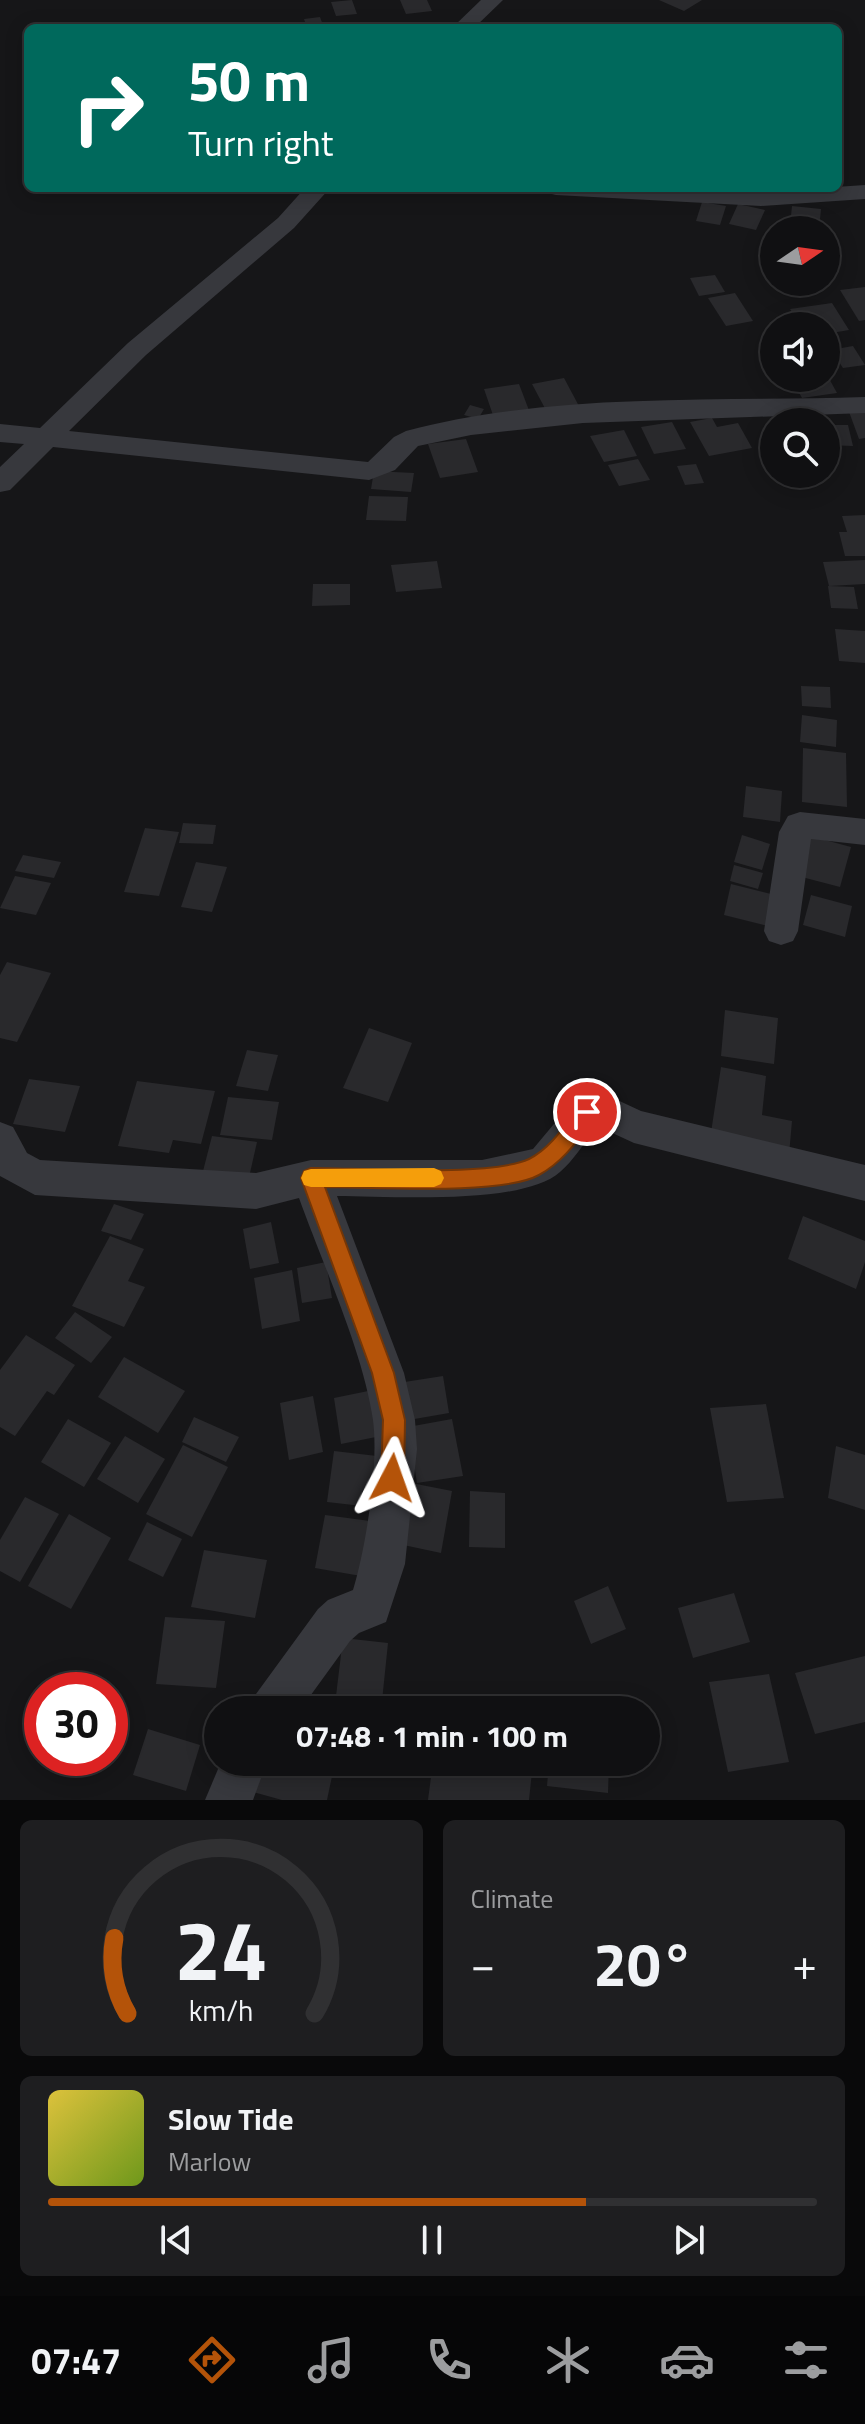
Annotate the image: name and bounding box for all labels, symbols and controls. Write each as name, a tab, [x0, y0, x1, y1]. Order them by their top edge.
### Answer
text: 50 m	[188, 38, 310, 123]
icon: right	[56, 56, 160, 160]
text: Turn right	[188, 115, 333, 170]
north arrow	[760, 216, 840, 296]
map controls	[760, 216, 840, 488]
button: sound	[760, 312, 840, 392]
button: search	[760, 408, 840, 488]
pin	[553, 1078, 621, 1146]
icon: arrive	[565, 1090, 609, 1134]
position arrow	[350, 1436, 434, 1520]
speed limit sign: 30	[24, 1672, 128, 1776]
text: 07:48 · 1 min · 100 m	[296, 1713, 568, 1759]
text: Climate	[471, 1879, 553, 1918]
text: 24	[175, 1886, 268, 2012]
text: 20°	[593, 1918, 694, 2009]
text: −	[471, 1930, 495, 1997]
text: +	[792, 1930, 817, 1997]
text: km/h	[189, 1989, 254, 2032]
text: Slow Tide	[168, 2096, 293, 2142]
text: Marlow	[168, 2142, 251, 2181]
icon: previous	[154, 2218, 198, 2262]
icon: pause	[410, 2218, 454, 2262]
icon: next	[667, 2218, 711, 2262]
icon: directions	[184, 2332, 240, 2388]
icon: music	[303, 2332, 359, 2388]
icon: phone	[421, 2332, 477, 2388]
icon: climate	[540, 2332, 596, 2388]
icon: car	[659, 2332, 715, 2388]
icon: filters	[778, 2332, 834, 2388]
text: 07:47	[31, 2333, 121, 2388]

